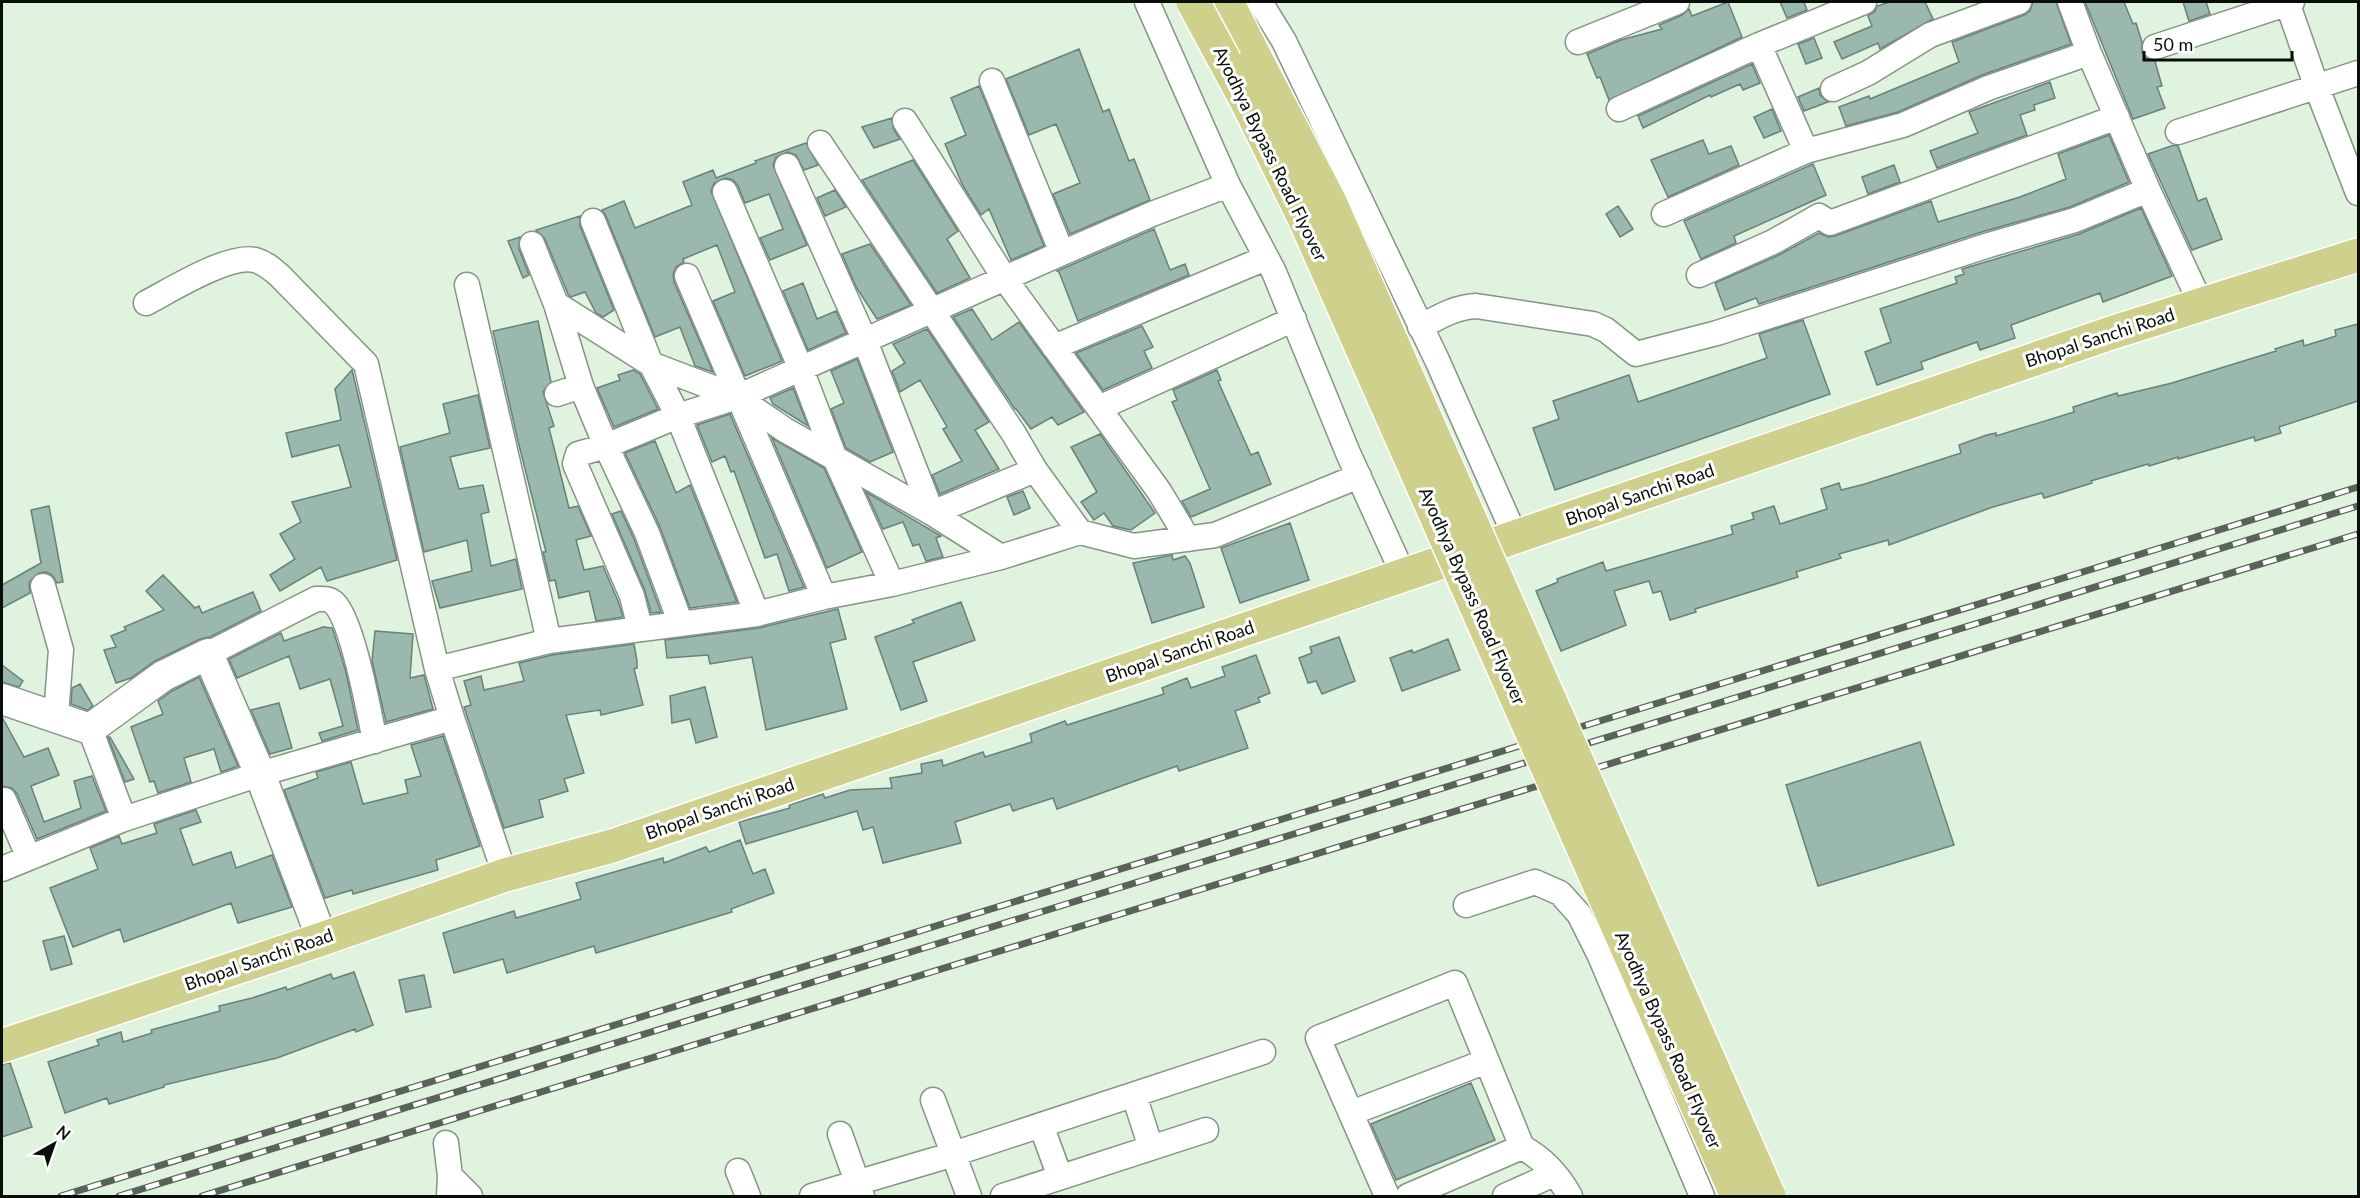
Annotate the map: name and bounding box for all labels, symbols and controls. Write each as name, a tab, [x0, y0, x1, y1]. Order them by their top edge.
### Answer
scale bar	[2144, 24, 2292, 62]
text: 50 m	[2153, 33, 2193, 55]
street label: Ayodhya Bypass Road Flyover	[1209, 43, 1333, 265]
street label: Bhopal Sanchi Road	[2022, 303, 2177, 372]
street label: Bhopal Sanchi Road	[1562, 458, 1717, 530]
street label: Ayodhya Bypass Road Flyover	[1415, 483, 1531, 708]
street label: Bhopal Sanchi Road	[1102, 615, 1257, 687]
street label: Bhopal Sanchi Road	[642, 772, 797, 844]
street label: Bhopal Sanchi Road	[181, 923, 336, 995]
street label: Ayodhya Bypass Road Flyover	[1611, 927, 1727, 1152]
north arrow	[24, 1114, 84, 1174]
text: N	[53, 1121, 75, 1143]

